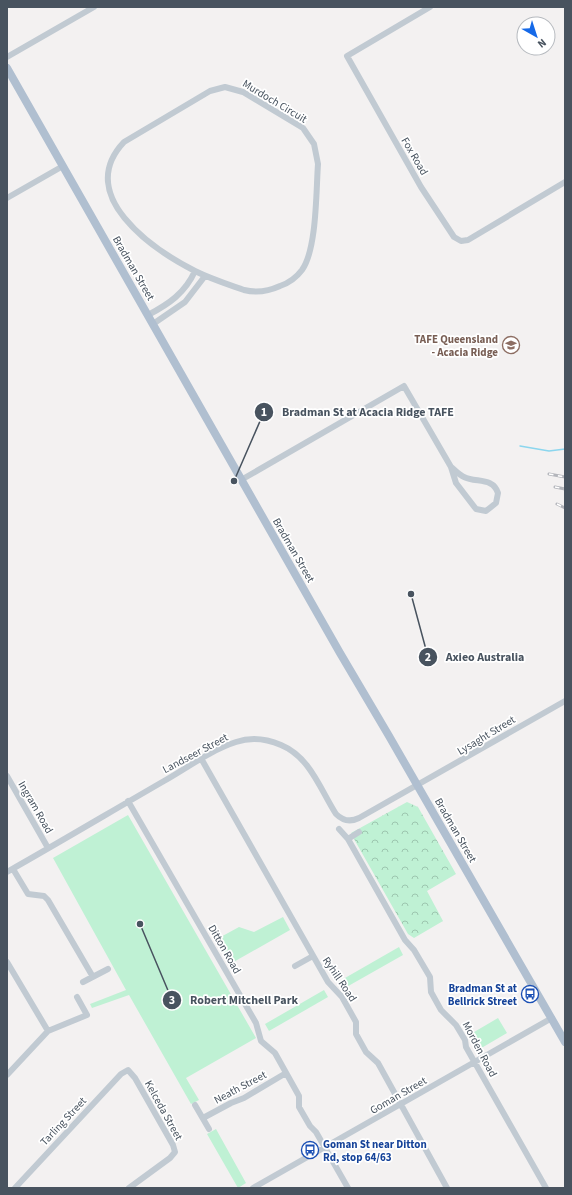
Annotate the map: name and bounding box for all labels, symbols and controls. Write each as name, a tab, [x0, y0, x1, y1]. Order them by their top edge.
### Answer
north arrow	[516, 16, 556, 56]
text: N	[534, 35, 550, 52]
street label: Murdoch Circuit	[240, 76, 310, 127]
street label: Fox Road	[398, 134, 432, 178]
street label: Bradman Street	[109, 233, 158, 303]
place label: TAFE Queensland - Acacia Ridge	[414, 332, 498, 360]
school or university icon: TAFE Queensland - Acacia Ridge	[501, 335, 521, 355]
callout: Bradman St at Acacia Ridge TAFE	[254, 400, 462, 424]
text: 1	[261, 404, 267, 421]
text: Bradman St at Acacia Ridge TAFE	[282, 404, 454, 421]
street label: Bradman Street	[269, 515, 318, 585]
callout: Axieo Australia	[418, 645, 532, 669]
text: 2	[425, 649, 431, 666]
text: Axieo Australia	[445, 649, 524, 666]
street label: Lysaght Street	[454, 712, 518, 759]
street label: Landseer Street	[160, 730, 231, 777]
street label: Ingram Road	[14, 778, 57, 836]
street label: Bradman Street	[431, 795, 480, 865]
street label: Ditton Road	[204, 922, 245, 977]
street label: Ryhill Road	[319, 954, 360, 1005]
place label: Bradman St at Bellrick Street	[448, 981, 518, 1009]
bus stop icon: Bradman St at Bellrick Street	[520, 984, 540, 1004]
callout: Robert Mitchell Park	[162, 988, 306, 1012]
text: 3	[169, 992, 175, 1009]
text: Robert Mitchell Park	[190, 992, 298, 1009]
street label: Morden Road	[459, 1019, 501, 1080]
street label: Neath Street	[211, 1067, 269, 1108]
street label: Goman Street	[367, 1073, 430, 1118]
street label: Kelceda Street	[141, 1078, 186, 1143]
street label: Tarling Street	[37, 1094, 90, 1149]
place label: Goman St near Ditton Rd, stop 64/63	[323, 1137, 427, 1165]
bus stop icon: Goman St near Ditton Rd, stop 64/63	[300, 1140, 320, 1160]

